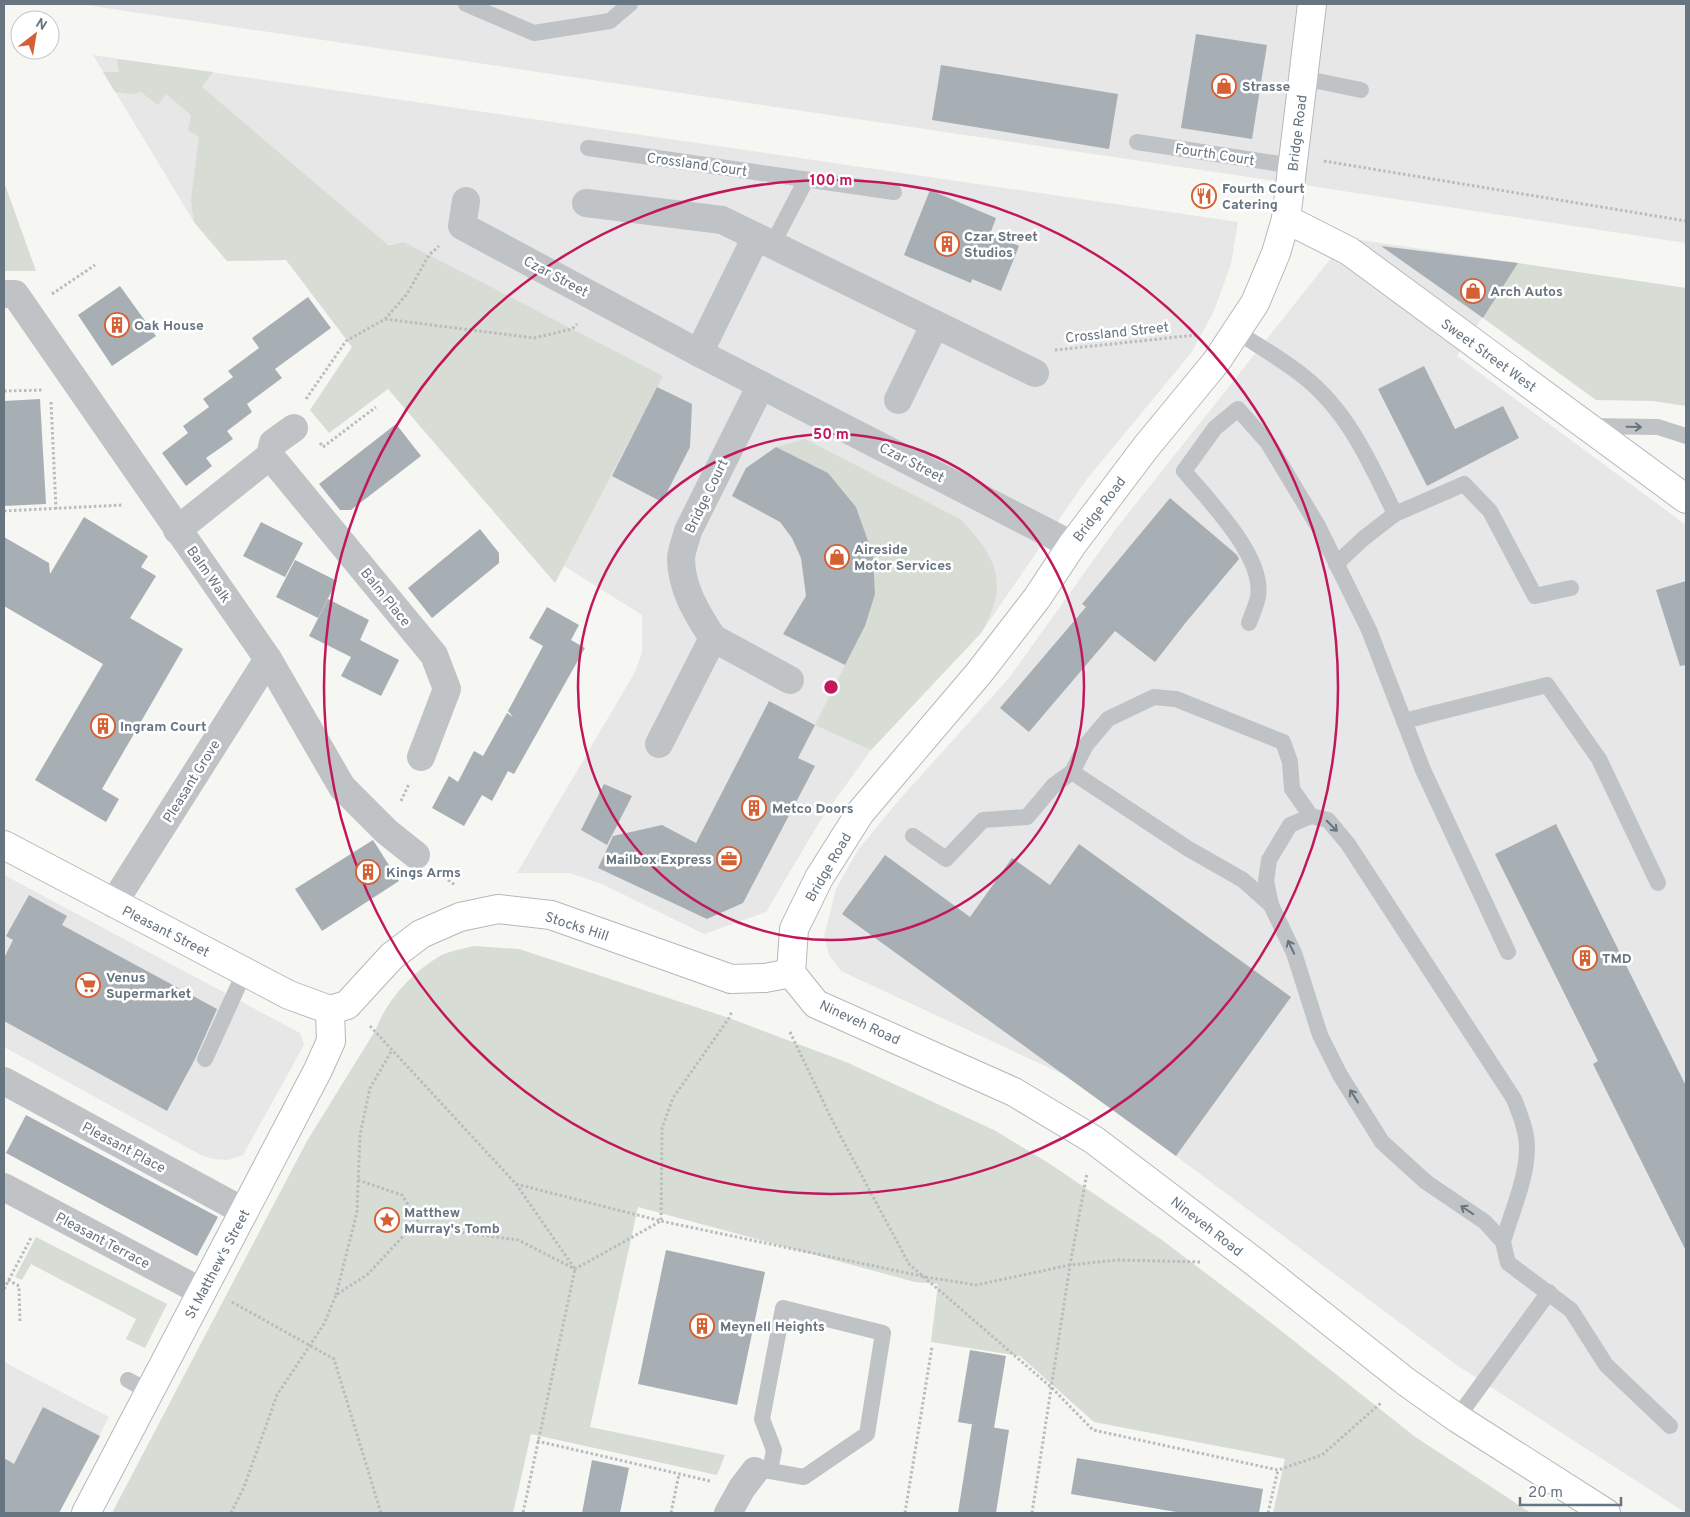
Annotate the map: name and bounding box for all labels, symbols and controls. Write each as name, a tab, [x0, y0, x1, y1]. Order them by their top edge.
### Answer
north arrow	[10, 10, 60, 60]
text: N	[32, 15, 50, 35]
shop icon: Strasse	[1211, 73, 1237, 99]
place label: Strasse	[1242, 79, 1291, 96]
street label: Bridge Road	[1285, 94, 1312, 172]
street label: Fourth Court	[1174, 141, 1256, 170]
street label: Crossland Court	[645, 150, 748, 181]
text: 100 m	[810, 172, 852, 191]
place label: Fourth Court Catering	[1222, 181, 1305, 214]
restaurant icon: Fourth Court Catering	[1191, 183, 1217, 209]
place label: Czar Street Studios	[964, 229, 1038, 262]
building icon: Czar Street Studios	[934, 231, 960, 257]
street label: Czar Street	[520, 253, 591, 301]
shop icon: Arch Autos	[1460, 278, 1486, 304]
place label: Arch Autos	[1490, 284, 1563, 301]
building icon: Oak House	[104, 312, 130, 338]
street label: Sweet Street West	[1437, 316, 1539, 396]
place label: Oak House	[134, 318, 204, 335]
street label: Crossland Street	[1065, 320, 1170, 347]
one-way arrow	[1626, 422, 1642, 431]
text: 50 m	[813, 426, 849, 445]
street label: Czar Street	[876, 440, 947, 487]
street label: Bridge Court	[682, 457, 733, 537]
street label: Bridge Road	[1070, 474, 1130, 546]
place label: Aireside Motor Services	[854, 542, 952, 575]
street label: Balm Walk	[182, 543, 233, 606]
shop icon: Aireside Motor Services	[824, 544, 850, 570]
street label: Balm Place	[356, 565, 414, 631]
centre of rings	[822, 678, 840, 696]
building icon: Ingram Court	[90, 713, 116, 739]
place label: Ingram Court	[120, 719, 206, 736]
street label: Pleasant Grove	[160, 737, 225, 826]
building icon: Metco Doors	[741, 795, 767, 821]
place label: Metco Doors	[772, 801, 854, 818]
one-way arrow	[1326, 820, 1338, 832]
street label: Bridge Road	[803, 830, 856, 905]
office icon: Mailbox Express	[716, 846, 742, 872]
place label: Mailbox Express	[606, 852, 712, 869]
building icon: Kings Arms	[355, 859, 381, 885]
place label: Kings Arms	[386, 865, 461, 882]
street label: Pleasant Street	[119, 903, 212, 962]
street label: Stocks Hill	[542, 909, 611, 946]
one-way arrow	[1286, 940, 1296, 955]
building icon: TMD	[1572, 945, 1598, 971]
place label: TMD	[1602, 951, 1632, 968]
place label: Venus Supermarket	[106, 970, 191, 1003]
supermarket icon: Venus Supermarket	[75, 972, 101, 998]
street label: Nineveh Road	[816, 997, 902, 1049]
one-way arrow	[1348, 1090, 1358, 1104]
street label: Pleasant Place	[79, 1119, 168, 1177]
street label: Nineveh Road	[1167, 1194, 1246, 1261]
place label: Matthew Murray's Tomb	[404, 1205, 500, 1238]
one-way arrow	[1460, 1205, 1474, 1215]
street label: St Matthew's Street	[182, 1207, 254, 1322]
place icon: Matthew Murray's Tomb	[374, 1207, 400, 1233]
street label: Pleasant Terrace	[52, 1209, 152, 1273]
building icon: Meynell Heights	[689, 1313, 715, 1339]
place label: Meynell Heights	[720, 1319, 825, 1336]
scale bar	[1520, 1474, 1621, 1506]
text: 20 m	[1528, 1484, 1563, 1503]

